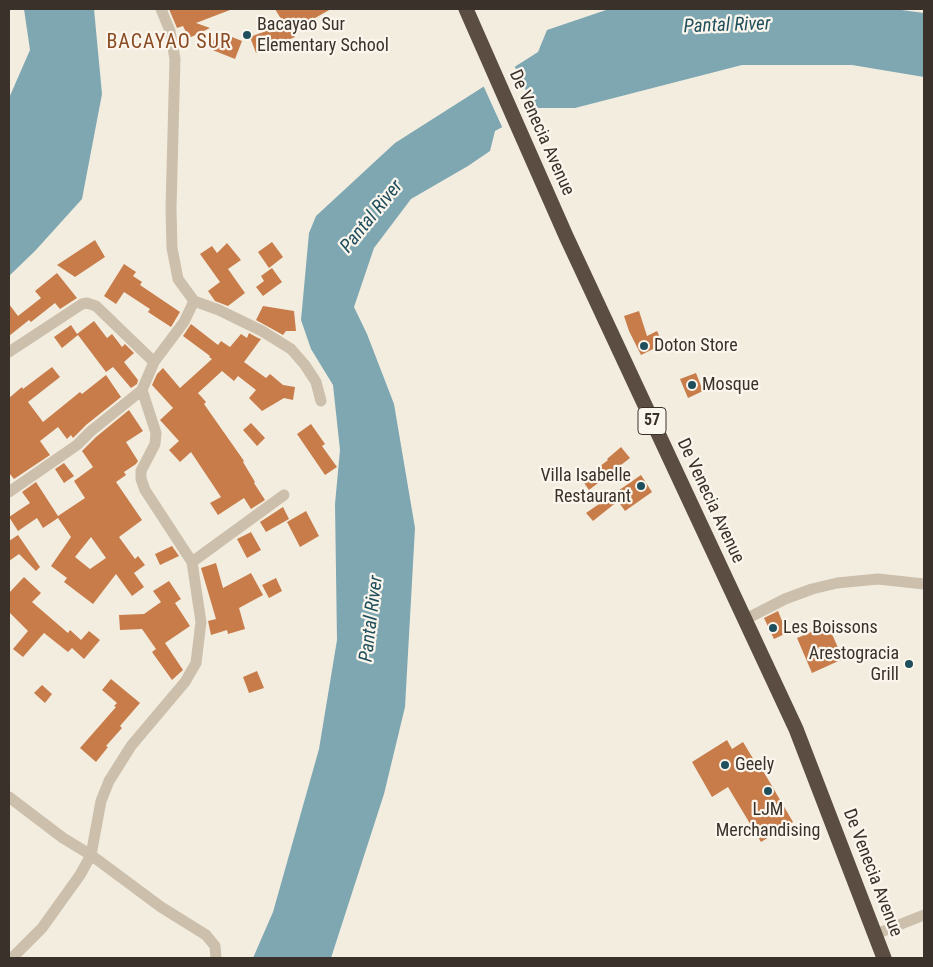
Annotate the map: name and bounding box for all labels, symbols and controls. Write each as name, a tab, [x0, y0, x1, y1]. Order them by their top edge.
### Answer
water label: Pantal River	[683, 13, 771, 39]
place label: Bacayao Sur Elementary School	[257, 14, 389, 56]
marker: Bacayao Sur Elementary School	[241, 29, 253, 41]
district label: BACAYAO SUR	[105, 31, 233, 55]
street label: De Venecia Avenue	[504, 67, 578, 199]
water label: Pantal River	[336, 176, 408, 258]
place label: Doton Store	[654, 335, 738, 357]
marker: Doton Store	[638, 340, 650, 352]
place label: Mosque	[702, 374, 759, 396]
marker: Mosque	[686, 379, 698, 391]
road number: 57	[638, 408, 666, 434]
street label: De Venecia Avenue	[672, 435, 748, 567]
place label: Villa Isabelle Restaurant	[540, 465, 631, 508]
marker: Villa Isabelle Restaurant	[635, 480, 647, 492]
water label: Pantal River	[355, 575, 389, 663]
place label: Les Boissons	[783, 617, 878, 639]
marker: Les Boissons	[767, 622, 779, 634]
place label: Arestogracia Grill	[809, 643, 899, 686]
marker: Arestogracia Grill	[903, 658, 915, 670]
place label: Geely	[735, 754, 774, 776]
marker: Geely	[719, 759, 731, 771]
marker: LJM Merchandising	[762, 785, 774, 797]
place label: LJM Merchandising	[716, 799, 820, 842]
street label: De Venecia Avenue	[838, 806, 906, 940]

